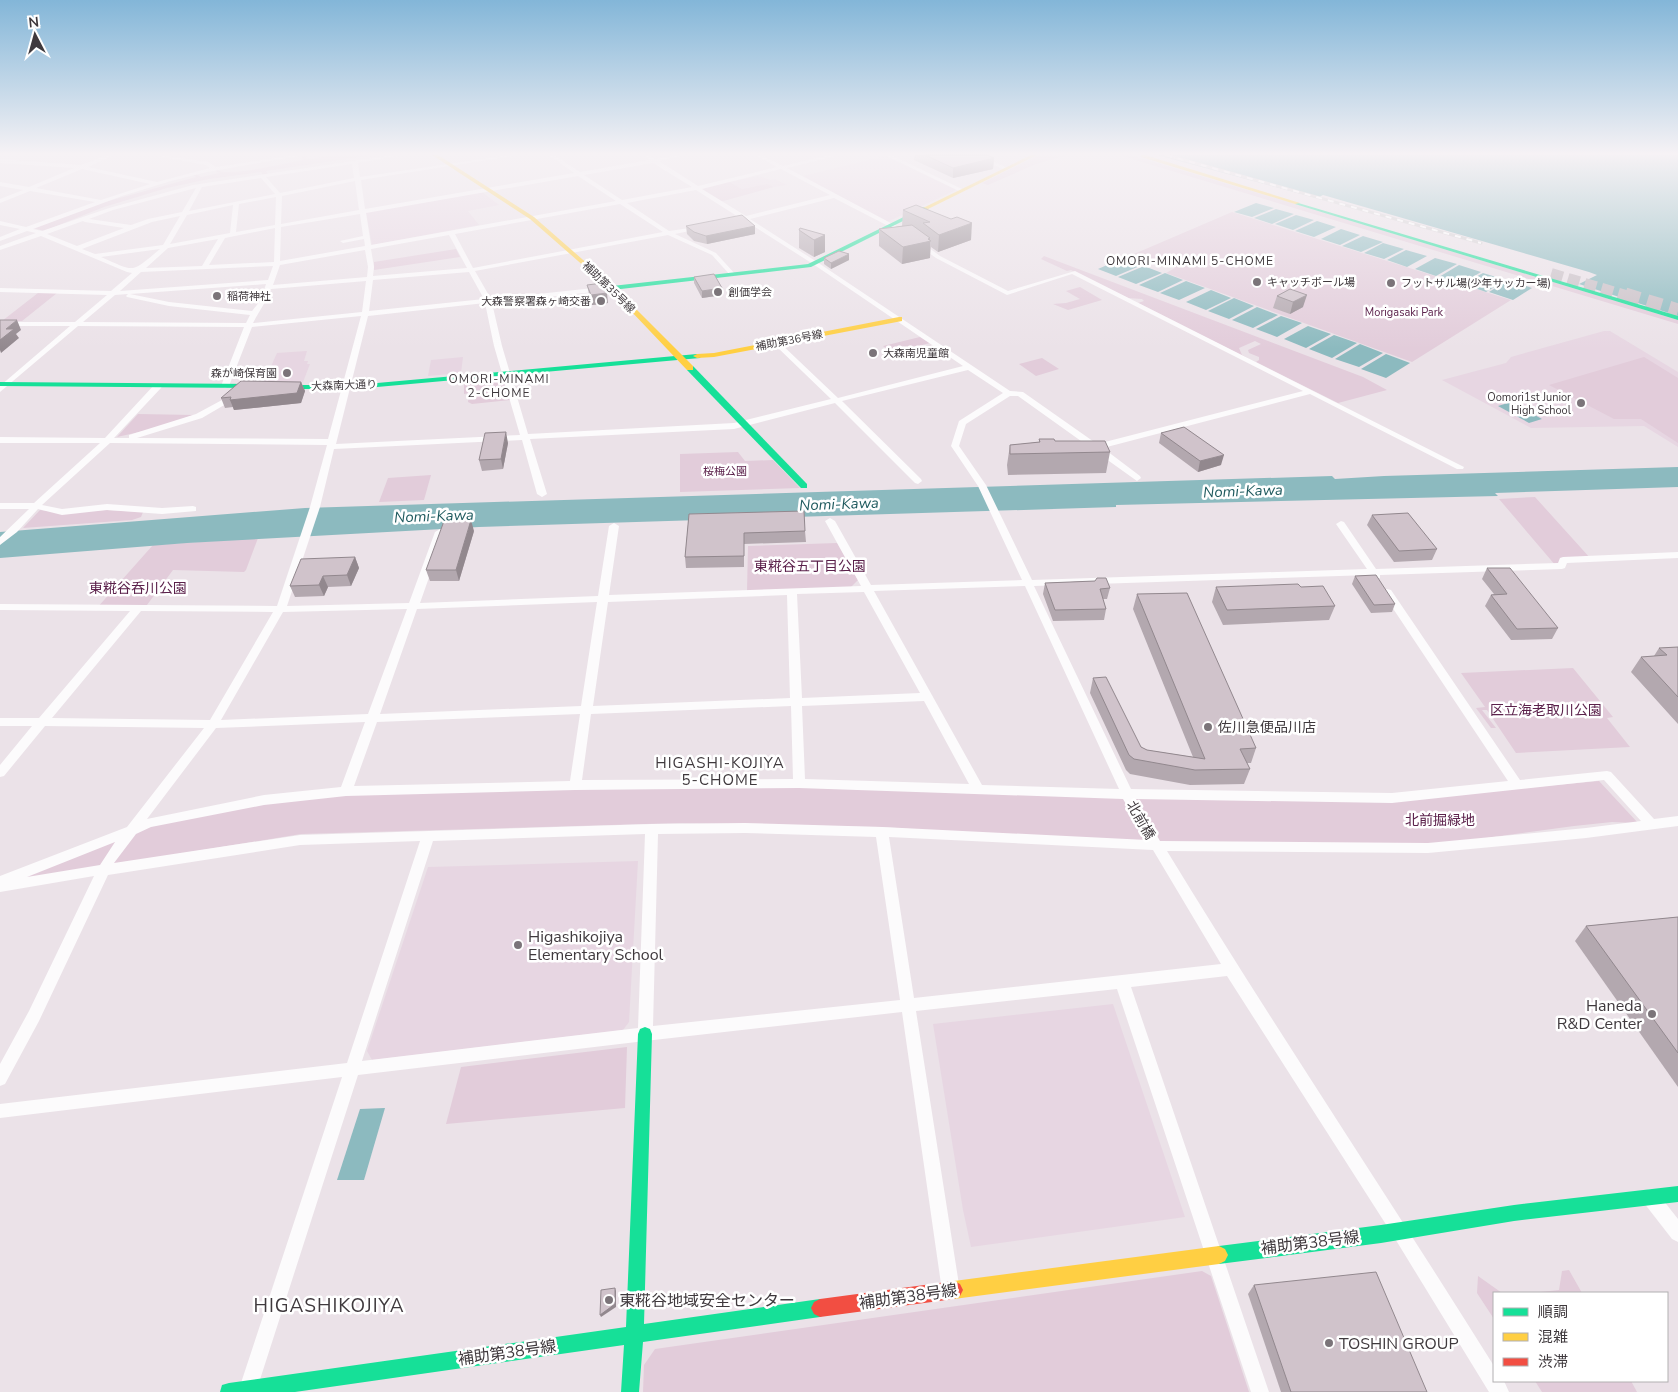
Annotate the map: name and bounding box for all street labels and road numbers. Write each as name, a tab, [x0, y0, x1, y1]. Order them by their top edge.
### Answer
street label: 補助第35号線	[579, 258, 638, 316]
street label: 補助第36号線	[754, 327, 824, 354]
street label: 大森南大通り	[311, 377, 377, 394]
street label: 北前橋	[1122, 797, 1159, 843]
street label: 補助第38号線	[1260, 1226, 1361, 1260]
street label: 補助第38号線	[857, 1279, 959, 1315]
street label: 補助第38号線	[456, 1335, 558, 1371]

